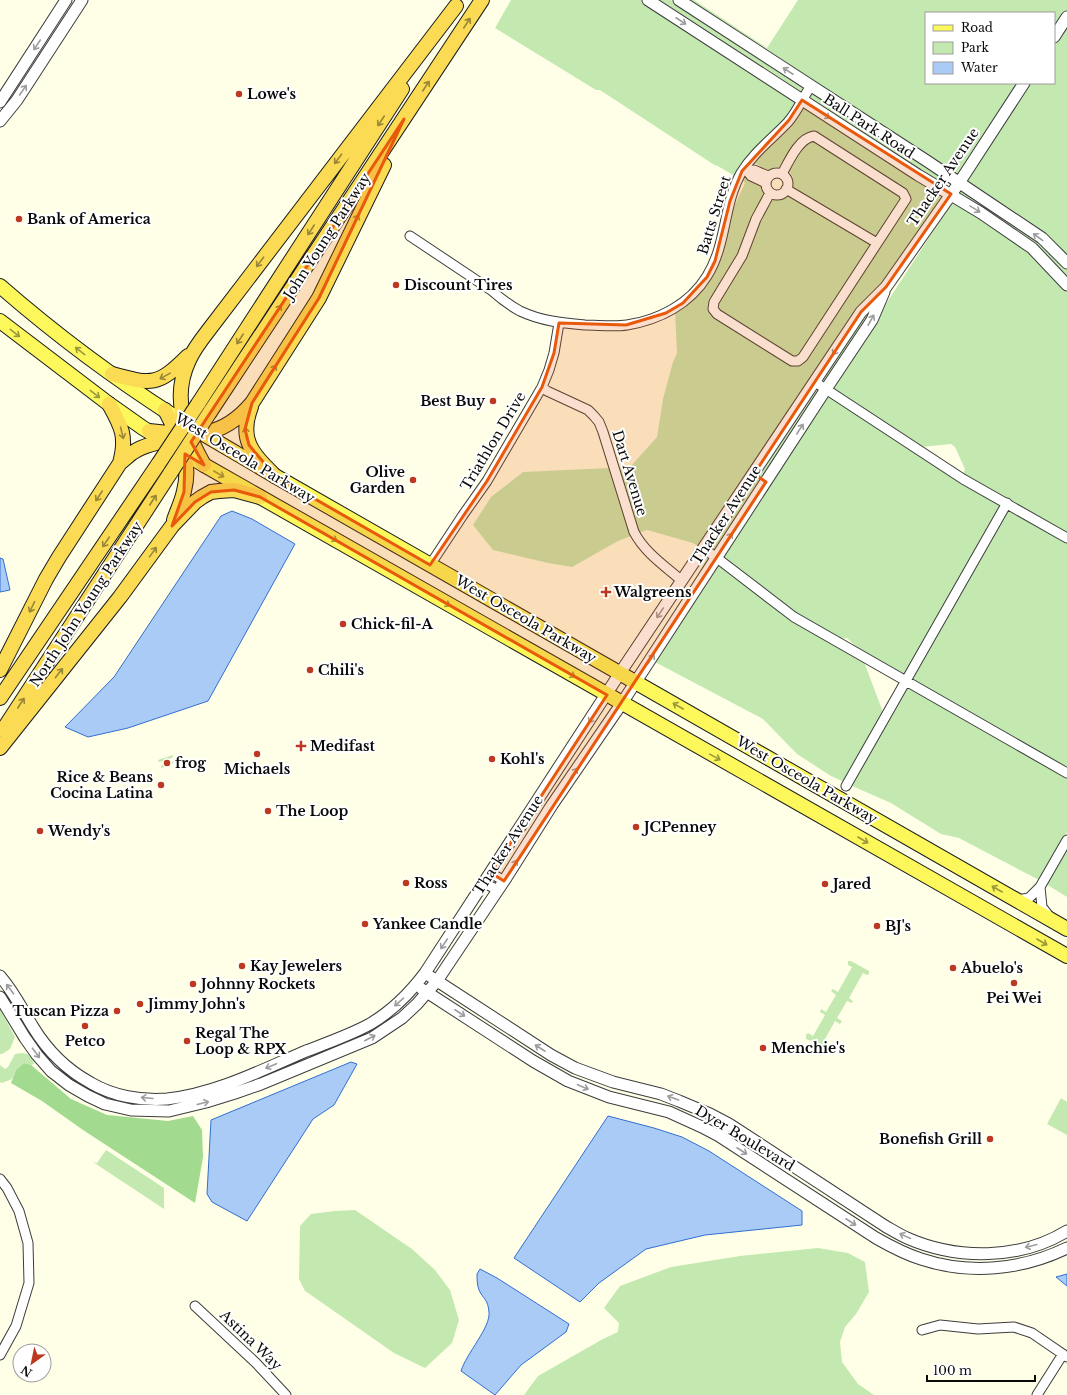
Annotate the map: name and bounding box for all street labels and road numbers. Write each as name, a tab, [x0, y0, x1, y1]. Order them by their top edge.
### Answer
street label: Ball Park Road	[820, 90, 918, 162]
street label: Thacker Avenue	[903, 124, 983, 230]
street label: John Young Parkway	[278, 169, 375, 304]
street label: Batts Street	[693, 173, 735, 257]
street label: Triathlon Drive	[457, 388, 529, 494]
street label: West Osceola Parkway	[171, 409, 318, 507]
street label: Dart Avenue	[608, 428, 652, 518]
street label: Thacker Avenue	[687, 462, 765, 568]
street label: North John Young Parkway	[26, 518, 146, 690]
street label: West Osceola Parkway	[451, 571, 600, 667]
street label: West Osceola Parkway	[732, 732, 881, 828]
street label: Thacker Avenue	[469, 792, 547, 898]
street label: Dyer Boulevard	[692, 1101, 799, 1175]
street label: Astina Way	[215, 1305, 286, 1374]

